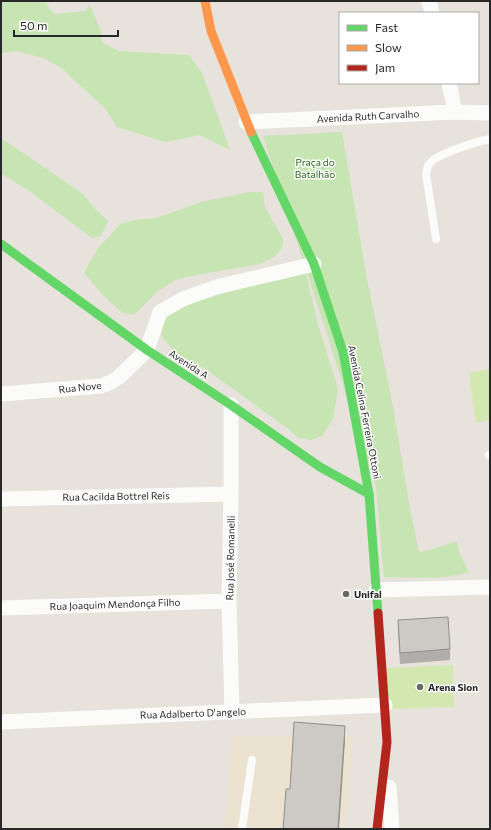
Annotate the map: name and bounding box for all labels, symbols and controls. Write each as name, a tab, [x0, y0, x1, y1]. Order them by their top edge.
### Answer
scale bar	[14, 12, 118, 38]
legend	[339, 12, 479, 84]
text: 50 m	[20, 18, 48, 32]
text: Fast	[375, 20, 398, 34]
text: Slow	[375, 40, 402, 54]
text: Jam	[375, 60, 395, 75]
street label: Avenida Ruth Carvalho	[316, 107, 420, 125]
park label: Praça do Batalhão	[295, 156, 335, 180]
street label: Avenida Celina Ferreira Ottoni	[346, 344, 384, 480]
street label: Avenida A	[167, 347, 211, 381]
street label: Rua Nove	[58, 379, 102, 395]
street label: Rua Cacilda Bottrel Reis	[62, 489, 170, 503]
street label: Rua José Romanelli	[223, 515, 237, 601]
place label: Unifal	[354, 588, 382, 600]
marker: Unifal	[341, 589, 351, 599]
street label: Rua Joaquim Mendonça Filho	[49, 596, 181, 612]
place label: Arena Sion	[428, 681, 478, 693]
marker: Arena Sion	[415, 682, 425, 692]
street label: Rua Adalberto D'angelo	[140, 705, 246, 721]

